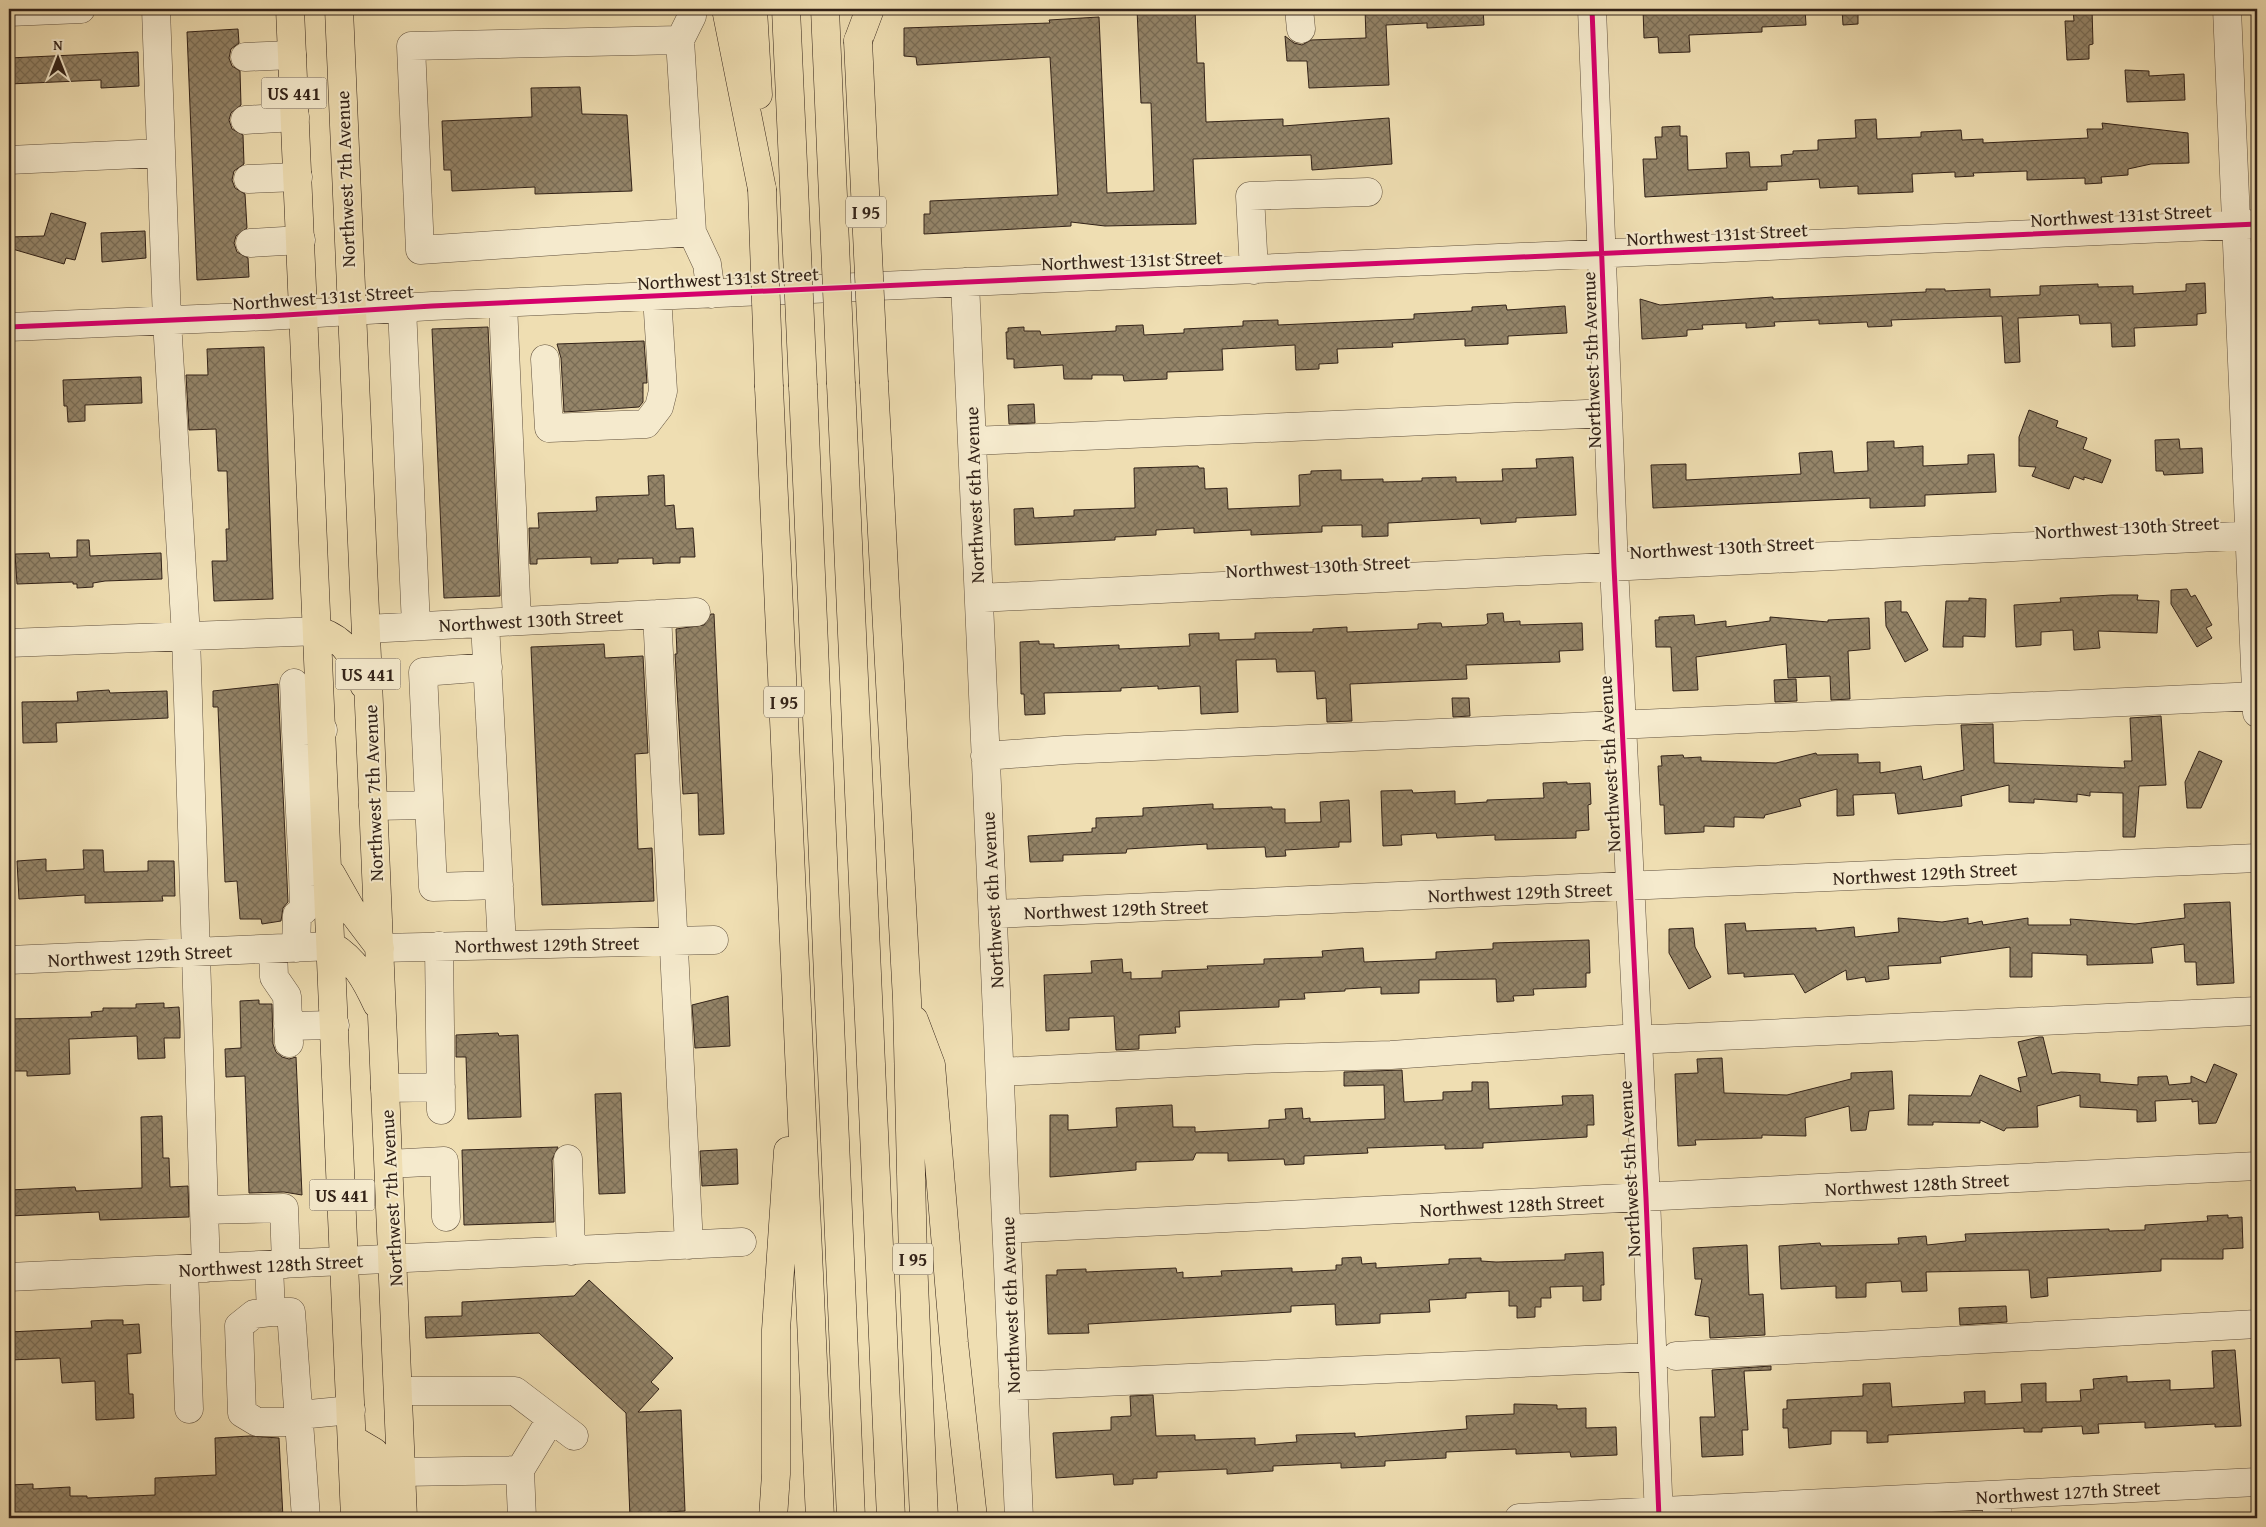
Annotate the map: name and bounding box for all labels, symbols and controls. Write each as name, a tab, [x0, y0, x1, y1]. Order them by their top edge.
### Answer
north arrow	[32, 32, 82, 82]
text: N	[53, 35, 63, 55]
road number: US 441	[262, 78, 326, 109]
street label: Northwest 7th Avenue	[328, 90, 362, 268]
road number: I 95	[846, 196, 886, 228]
street label: Northwest 131st Street	[2030, 196, 2213, 234]
street label: Northwest 131st Street	[1626, 215, 1809, 253]
street label: Northwest 131st Street	[1041, 243, 1224, 277]
street label: Northwest 131st Street	[637, 259, 820, 297]
street label: Northwest 5th Avenue	[1574, 271, 1608, 449]
street label: Northwest 131st Street	[231, 277, 415, 317]
street label: Northwest 6th Avenue	[957, 406, 991, 584]
street label: Northwest 130th Street	[2034, 508, 2220, 546]
street label: Northwest 130th Street	[1629, 528, 1815, 566]
street label: Northwest 130th Street	[1225, 547, 1411, 585]
street label: Northwest 130th Street	[438, 601, 624, 639]
road number: US 441	[336, 659, 400, 690]
street label: Northwest 5th Avenue	[1590, 675, 1628, 853]
road number: I 95	[764, 686, 804, 718]
street label: Northwest 7th Avenue	[356, 704, 390, 882]
street label: Northwest 6th Avenue	[973, 811, 1011, 989]
street label: Northwest 129th Street	[1832, 854, 2018, 892]
street label: Northwest 129th Street	[1427, 875, 1613, 909]
street label: Northwest 129th Street	[1023, 892, 1209, 926]
street label: Northwest 129th Street	[454, 928, 640, 960]
street label: Northwest 129th Street	[47, 936, 233, 974]
street label: Northwest 5th Avenue	[1610, 1080, 1648, 1258]
street label: Northwest 7th Avenue	[372, 1109, 410, 1287]
street label: Northwest 128th Street	[1824, 1165, 2010, 1203]
road number: US 441	[310, 1180, 374, 1210]
street label: Northwest 128th Street	[1419, 1186, 1605, 1224]
street label: Northwest 6th Avenue	[993, 1216, 1027, 1394]
road number: I 95	[893, 1244, 933, 1274]
street label: Northwest 128th Street	[178, 1246, 364, 1284]
street label: Northwest 127th Street	[1975, 1473, 2161, 1511]

